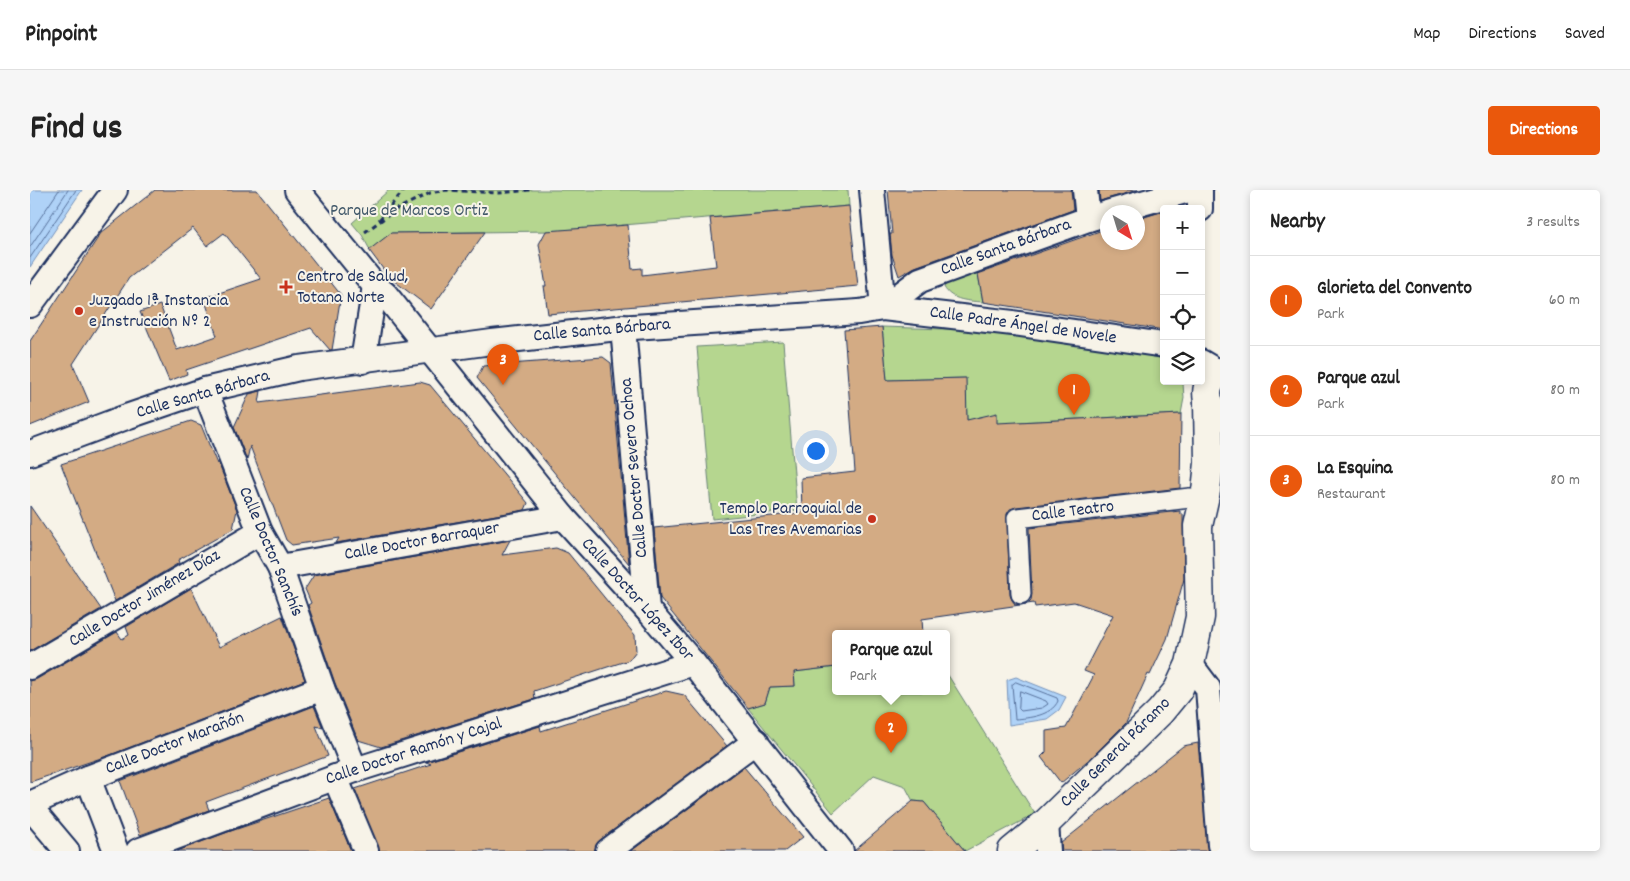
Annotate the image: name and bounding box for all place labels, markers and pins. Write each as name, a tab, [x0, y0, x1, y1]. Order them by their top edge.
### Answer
place label: Centro de Salud, Totana Norte	[297, 265, 408, 311]
marker: Centro de Salud, Totana Norte	[279, 280, 293, 294]
place label: Juzgado 1ª Instancia e Instrucción Nº 2	[89, 289, 229, 335]
marker: Juzgado 1ª Instancia e Instrucción Nº 2	[73, 305, 85, 317]
pin: 3	[487, 344, 519, 385]
pin: 1	[1058, 374, 1090, 415]
place label: Templo Parroquial de Las Tres Avemarias	[720, 497, 862, 543]
marker: Templo Parroquial de Las Tres Avemarias	[866, 513, 878, 525]
pin: 2	[875, 712, 907, 753]

